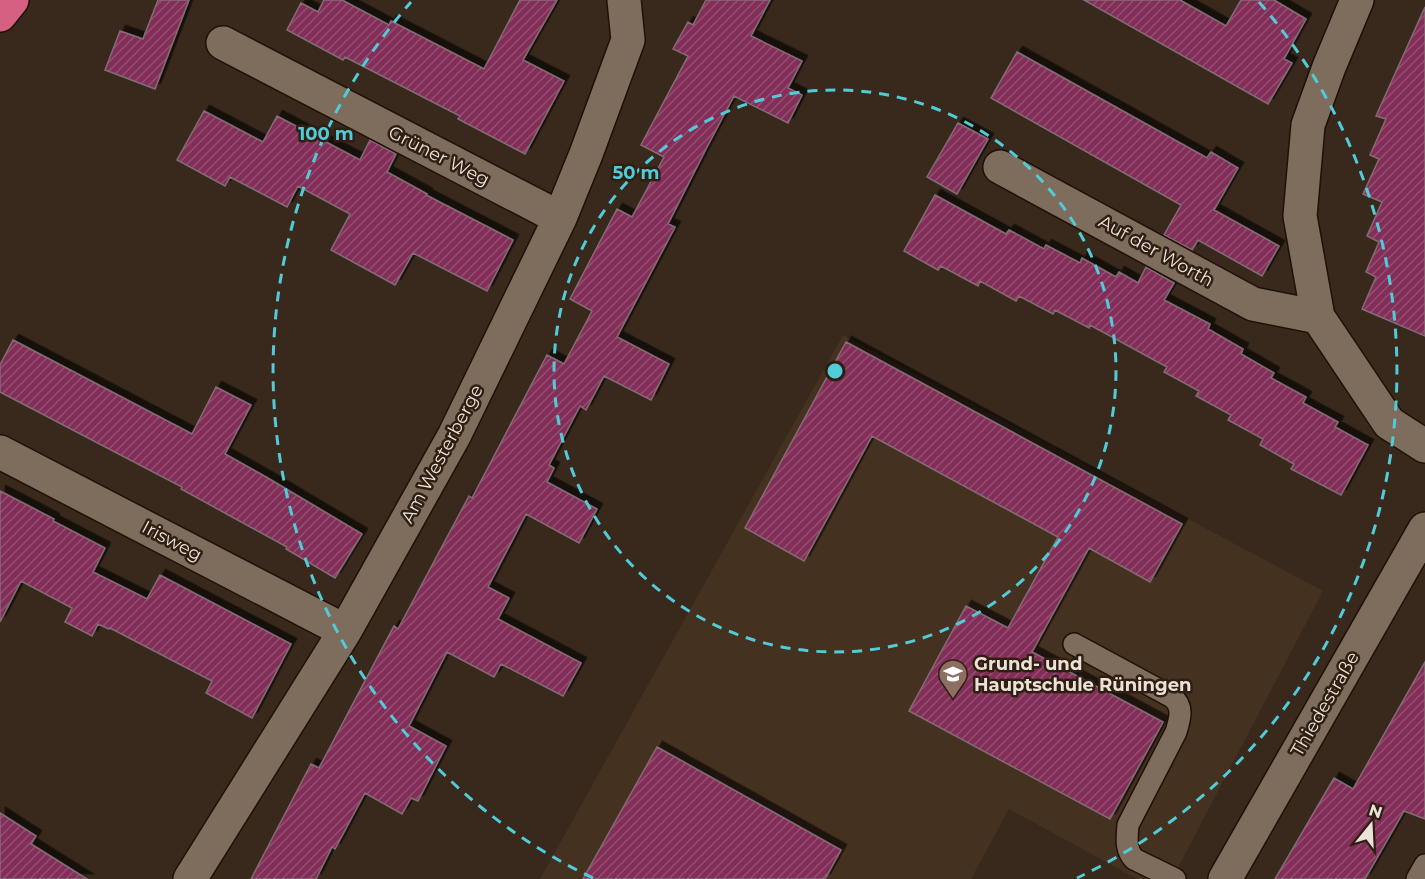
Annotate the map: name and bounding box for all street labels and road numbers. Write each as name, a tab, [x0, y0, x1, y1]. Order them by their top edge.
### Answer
street label: Grüner Weg	[385, 121, 493, 191]
street label: Auf der Worth	[1095, 210, 1217, 292]
street label: Am Westerberge	[396, 381, 488, 527]
street label: Irisweg	[138, 516, 206, 566]
street label: Thiedestraße	[1286, 648, 1364, 760]

